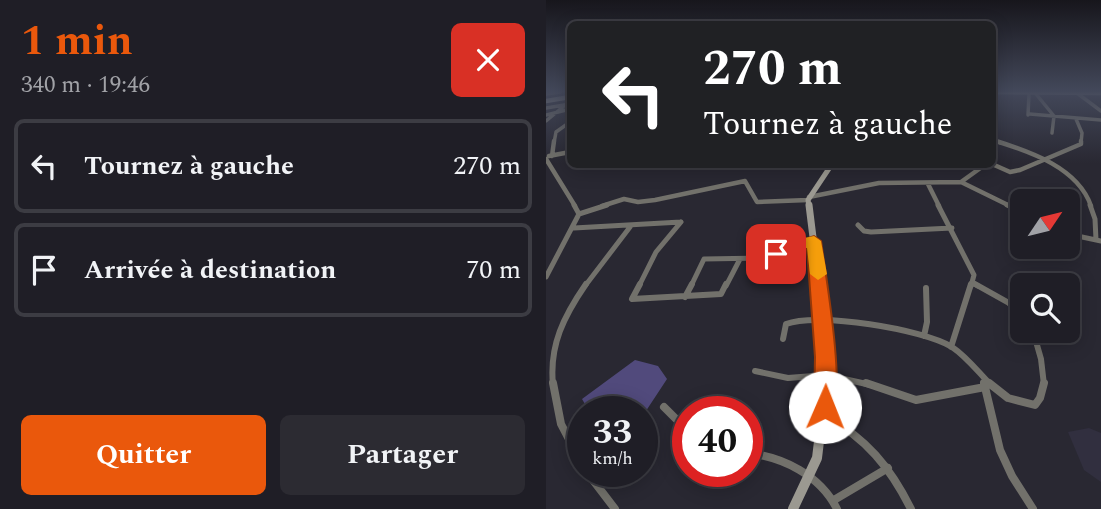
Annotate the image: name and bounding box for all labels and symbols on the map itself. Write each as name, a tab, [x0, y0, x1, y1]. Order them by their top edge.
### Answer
north arrow	[1010, 189, 1080, 259]
pin	[746, 224, 806, 284]
position arrow	[788, 370, 862, 444]
speed limit sign: 40	[672, 396, 763, 487]

